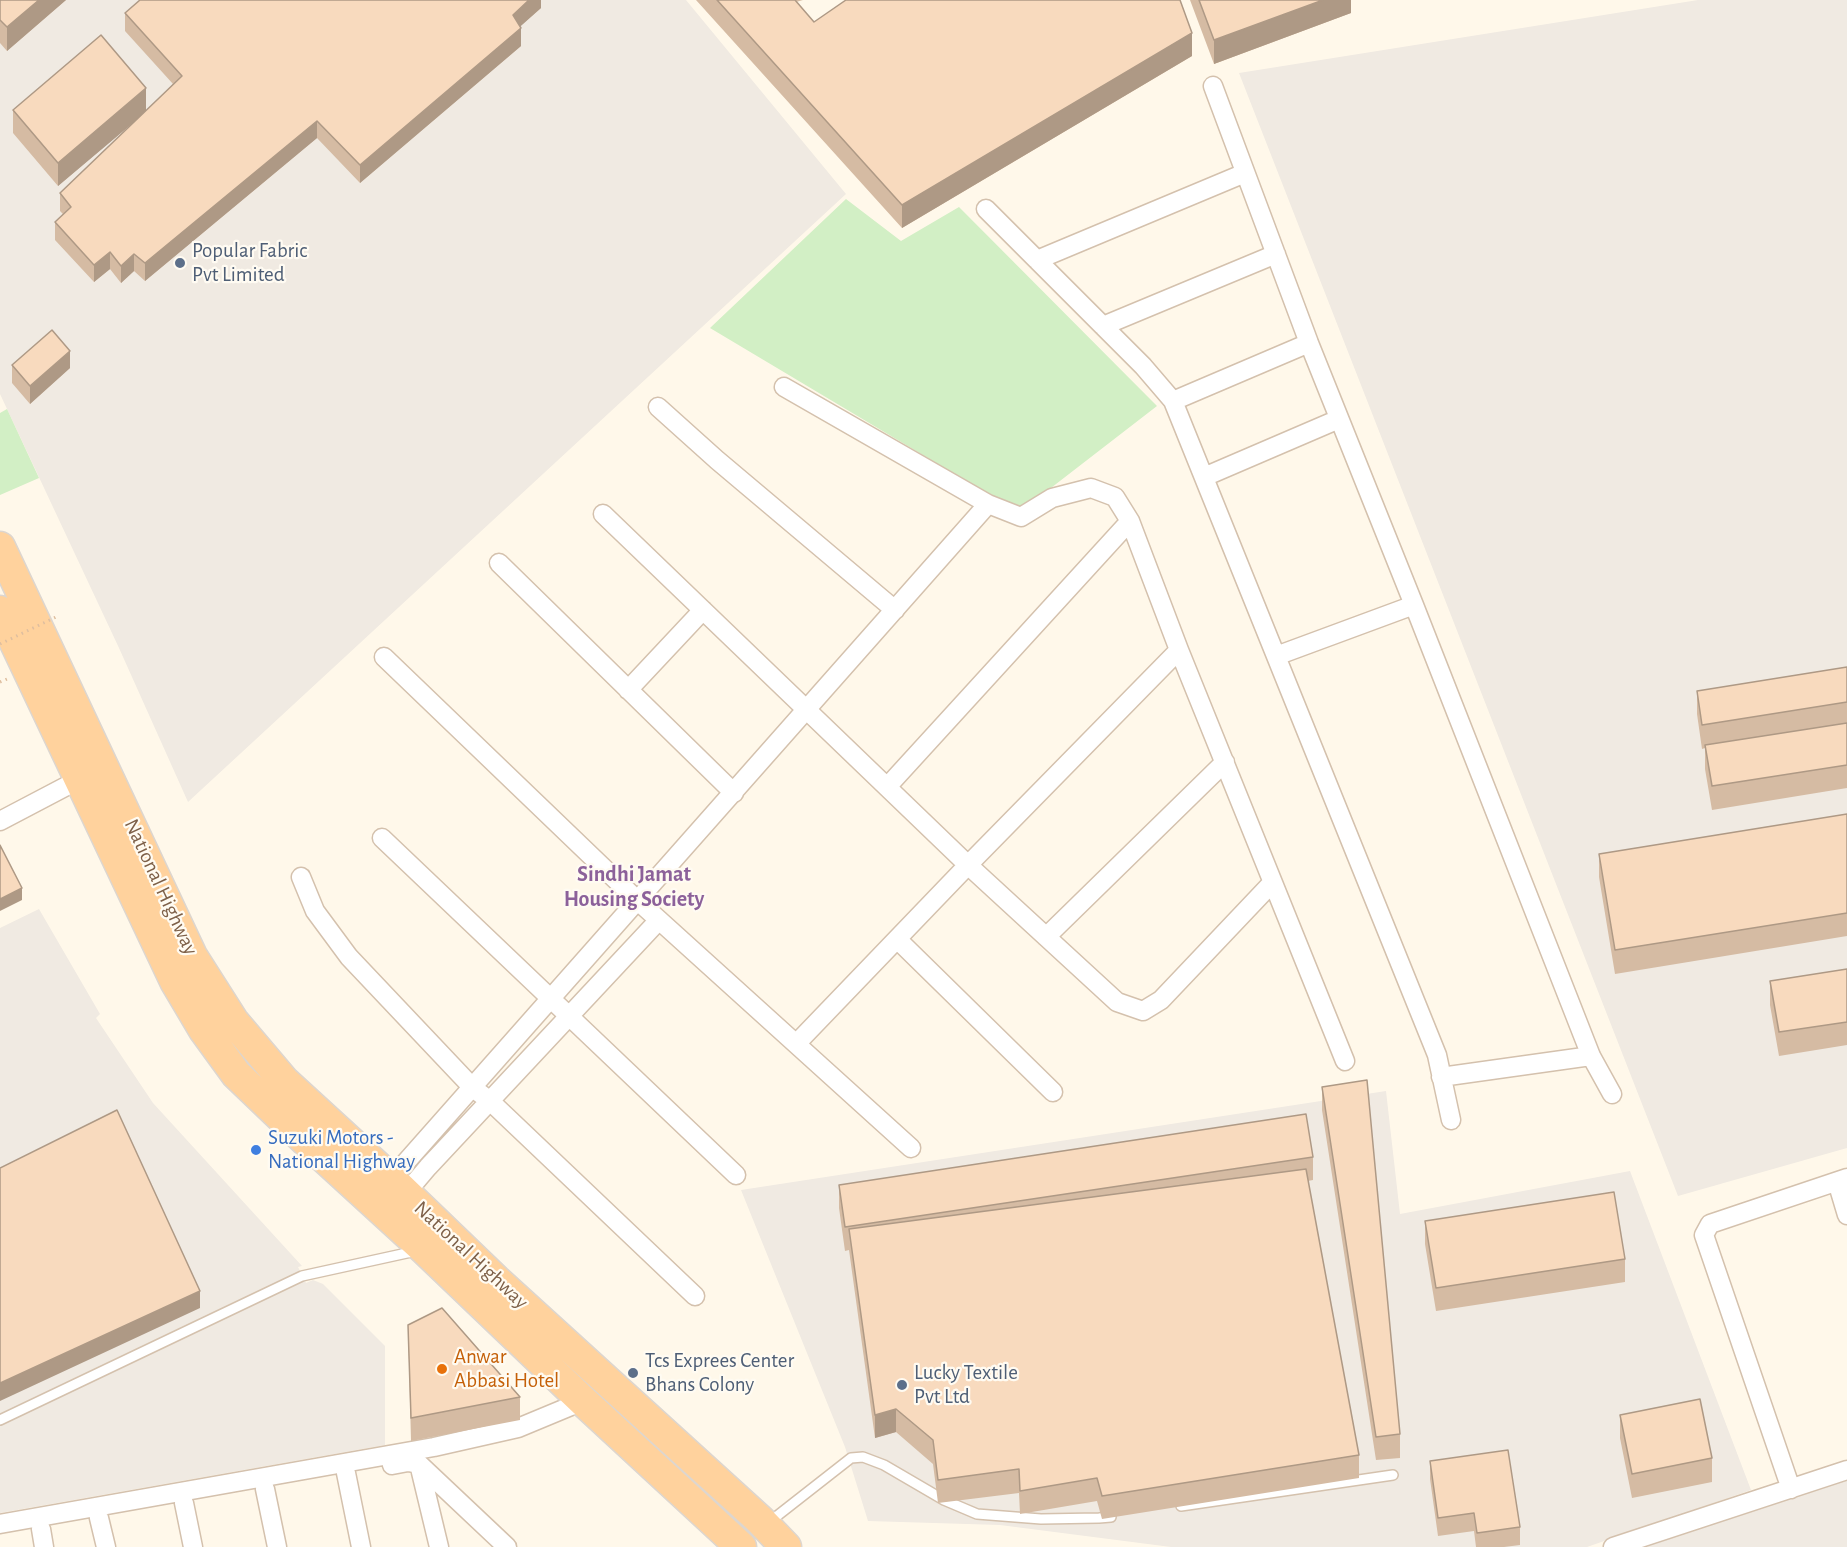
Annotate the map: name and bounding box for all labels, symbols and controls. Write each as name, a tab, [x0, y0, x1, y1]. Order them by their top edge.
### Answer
place label: Popular Fabric Pvt Limited	[192, 238, 307, 288]
marker: Popular Fabric Pvt Limited	[173, 256, 187, 270]
street label: National Highway	[118, 815, 204, 959]
district label: Sindhi Jamat Housing Society	[564, 861, 704, 912]
place label: Suzuki Motors - National Highway	[268, 1125, 415, 1175]
marker: Suzuki Motors - National Highway	[249, 1143, 263, 1157]
street label: National Highway	[409, 1196, 533, 1314]
place label: Anwar Abbasi Hotel	[454, 1344, 559, 1394]
place label: Tcs Exprees Center Bhans Colony	[645, 1348, 794, 1398]
place label: Lucky Textile Pvt Ltd	[914, 1360, 1018, 1410]
marker: Anwar Abbasi Hotel	[435, 1362, 449, 1376]
marker: Tcs Exprees Center Bhans Colony	[626, 1366, 640, 1380]
marker: Lucky Textile Pvt Ltd	[895, 1378, 909, 1392]

